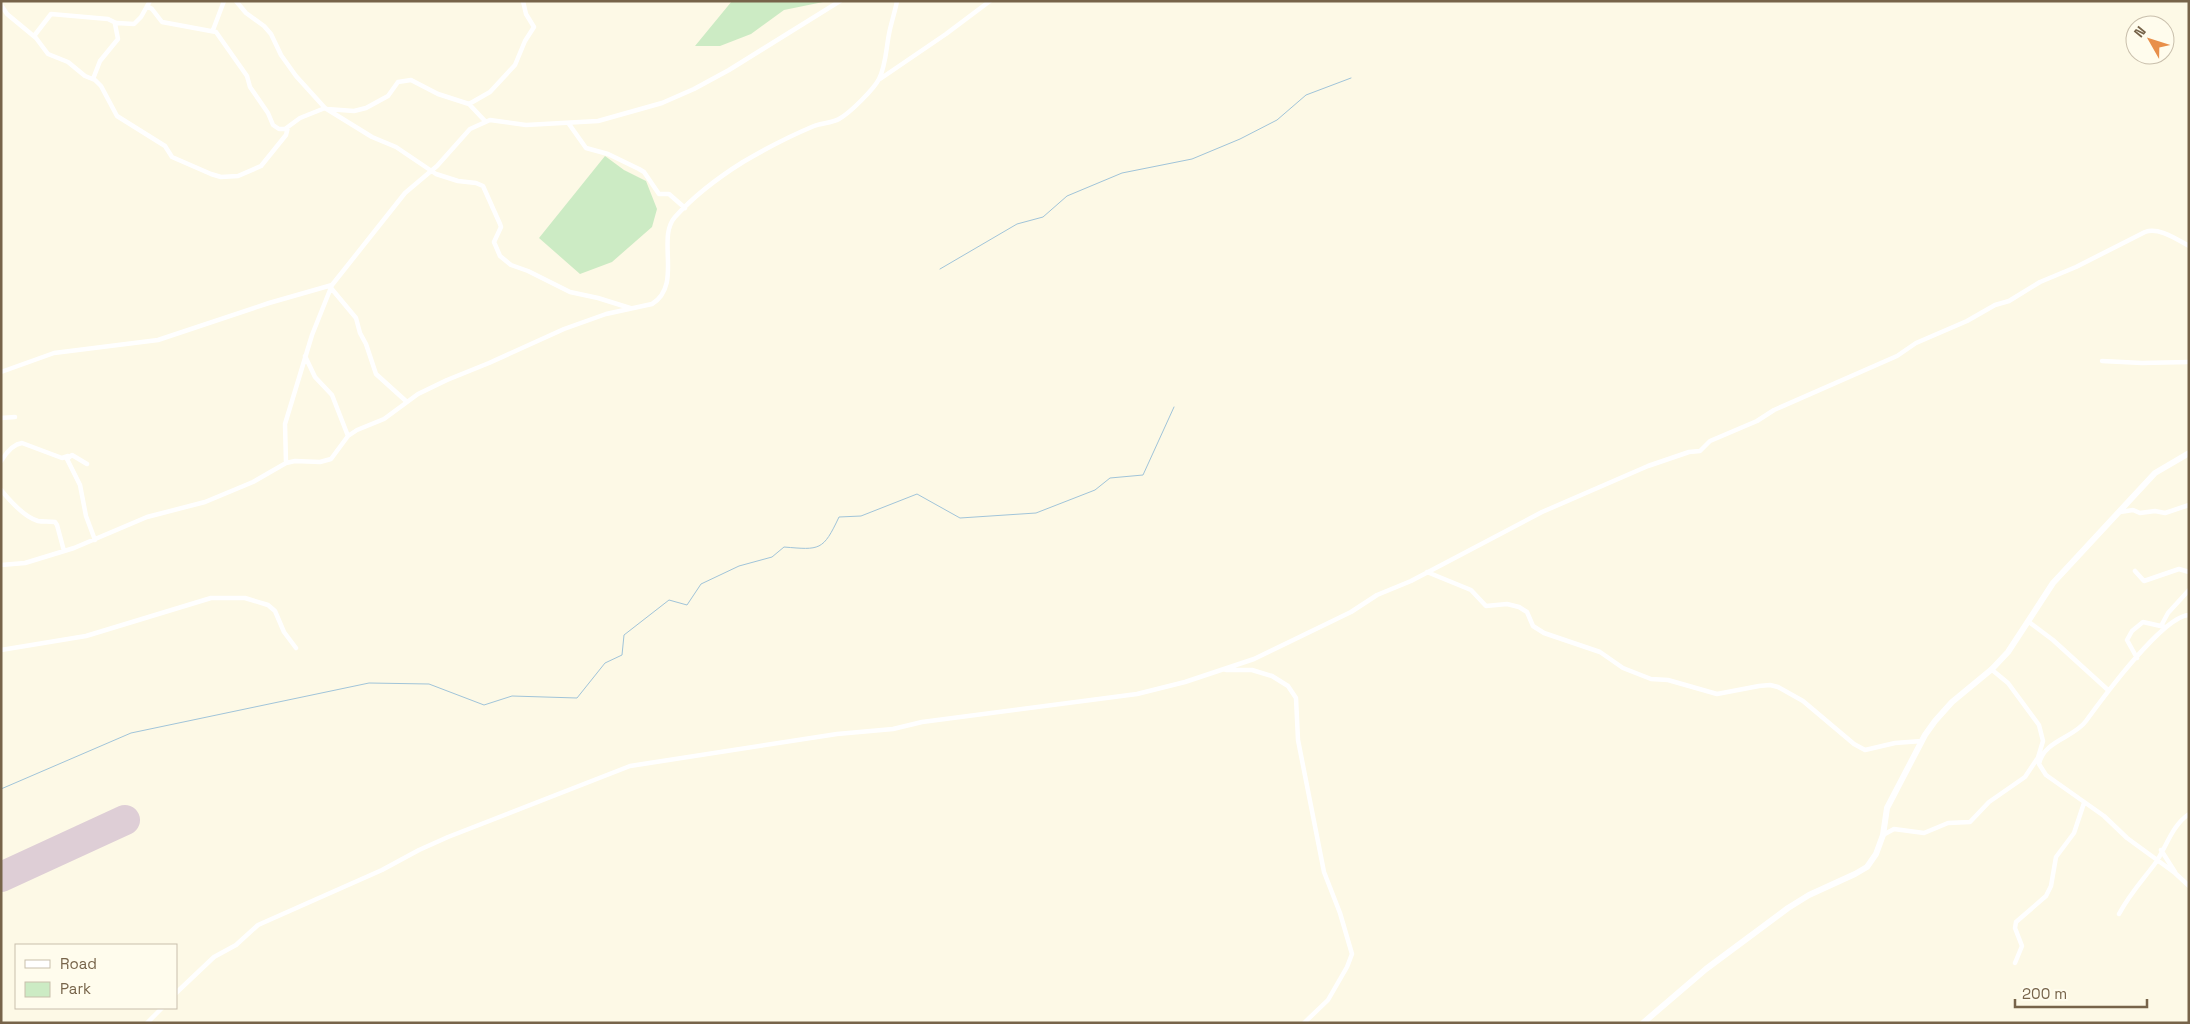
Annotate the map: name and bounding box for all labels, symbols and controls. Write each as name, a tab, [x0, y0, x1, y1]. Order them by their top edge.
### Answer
north arrow	[2125, 15, 2175, 65]
text: N	[2130, 23, 2150, 41]
legend	[15, 944, 178, 1009]
text: Road	[60, 954, 97, 973]
scale bar	[2015, 976, 2148, 1008]
text: Park	[60, 979, 91, 998]
text: 200 m	[2022, 984, 2067, 1003]

